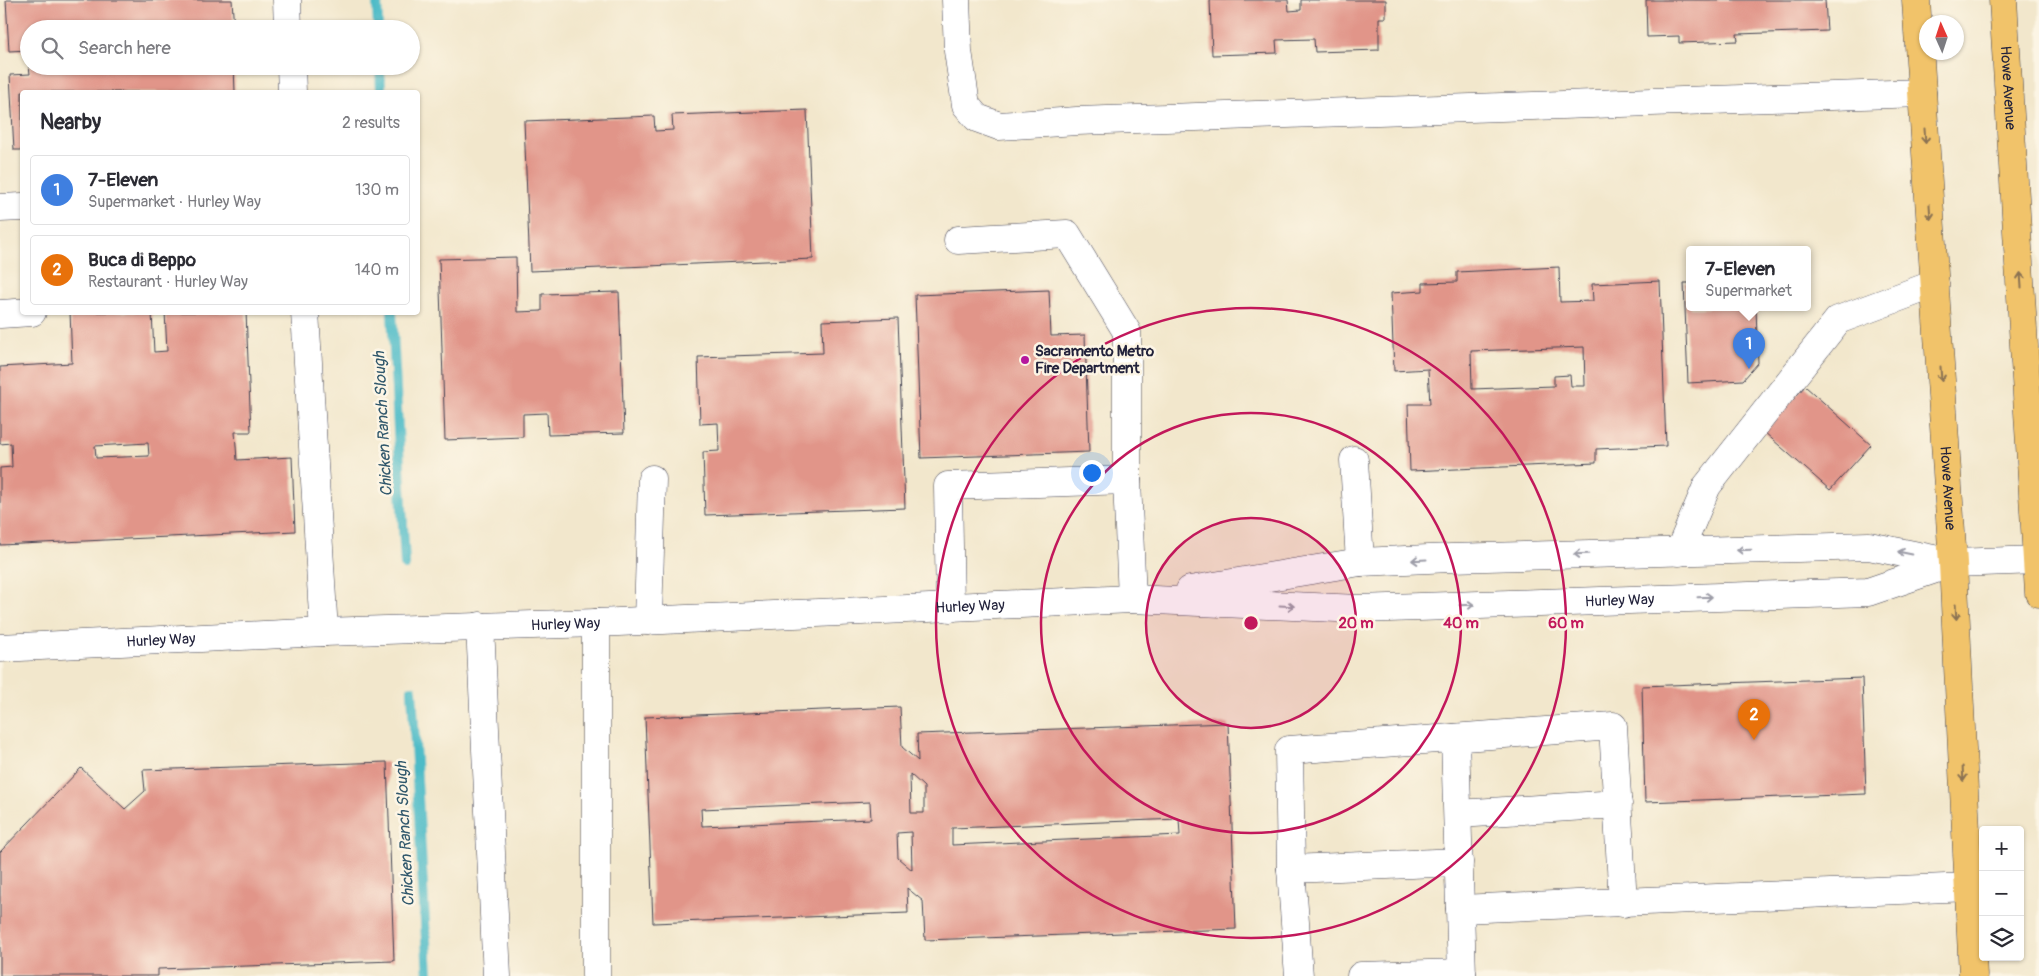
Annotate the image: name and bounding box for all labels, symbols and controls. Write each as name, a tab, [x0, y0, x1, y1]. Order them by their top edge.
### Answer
north arrow	[1919, 15, 1964, 60]
search box	[20, 20, 420, 75]
icon: search	[38, 34, 66, 62]
text: Search here	[78, 36, 171, 60]
street label: Howe Avenue	[1996, 45, 2020, 131]
text: Nearby	[40, 109, 101, 136]
text: 2 results	[342, 113, 400, 133]
one-way arrow	[1920, 128, 1929, 144]
text: 7-Eleven	[88, 168, 158, 192]
text: 1	[54, 180, 60, 200]
text: 130 m	[355, 180, 399, 200]
text: Supermarket · Hurley Way	[88, 192, 261, 212]
one-way arrow	[1925, 203, 1934, 219]
popup	[1686, 246, 1811, 311]
text: Buca di Beppo	[88, 248, 196, 272]
text: 7-Eleven	[1705, 257, 1775, 281]
text: 2	[53, 260, 61, 280]
text: 140 m	[355, 260, 399, 280]
text: Restaurant · Hurley Way	[88, 272, 248, 292]
one-way arrow	[2016, 272, 2025, 288]
text: Supermarket	[1705, 281, 1792, 301]
pin: 1	[1733, 328, 1765, 369]
place label: Sacramento Metro Fire Department	[1035, 342, 1154, 378]
water label: Chicken Ranch Slough	[369, 350, 397, 497]
marker: Sacramento Metro Fire Department	[1019, 354, 1031, 366]
one-way arrow	[1936, 366, 1945, 382]
street label: Howe Avenue	[1936, 445, 1960, 531]
your location	[1079, 460, 1105, 486]
one-way arrow	[1736, 545, 1752, 554]
one-way arrow	[1898, 548, 1914, 557]
one-way arrow	[1574, 550, 1590, 559]
one-way arrow	[1411, 555, 1427, 564]
street label: Hurley Way	[1585, 590, 1655, 611]
one-way arrow	[1696, 593, 1712, 602]
street label: Hurley Way	[935, 595, 1006, 617]
one-way arrow	[1278, 601, 1295, 611]
one-way arrow	[1459, 601, 1475, 610]
one-way arrow	[1951, 603, 1960, 619]
street label: Hurley Way	[531, 613, 601, 635]
centre of rings	[1242, 614, 1260, 632]
text: 20 m	[1338, 614, 1374, 633]
text: 40 m	[1443, 614, 1479, 633]
text: 60 m	[1548, 614, 1584, 633]
street label: Hurley Way	[126, 629, 196, 651]
pin: 2	[1738, 699, 1770, 740]
water label: Chicken Ranch Slough	[391, 760, 419, 907]
one-way arrow	[1959, 766, 1968, 782]
map controls	[1979, 826, 2024, 961]
button: +	[1979, 826, 2024, 871]
button: −	[1979, 871, 2024, 916]
button: layers	[1979, 916, 2024, 961]

